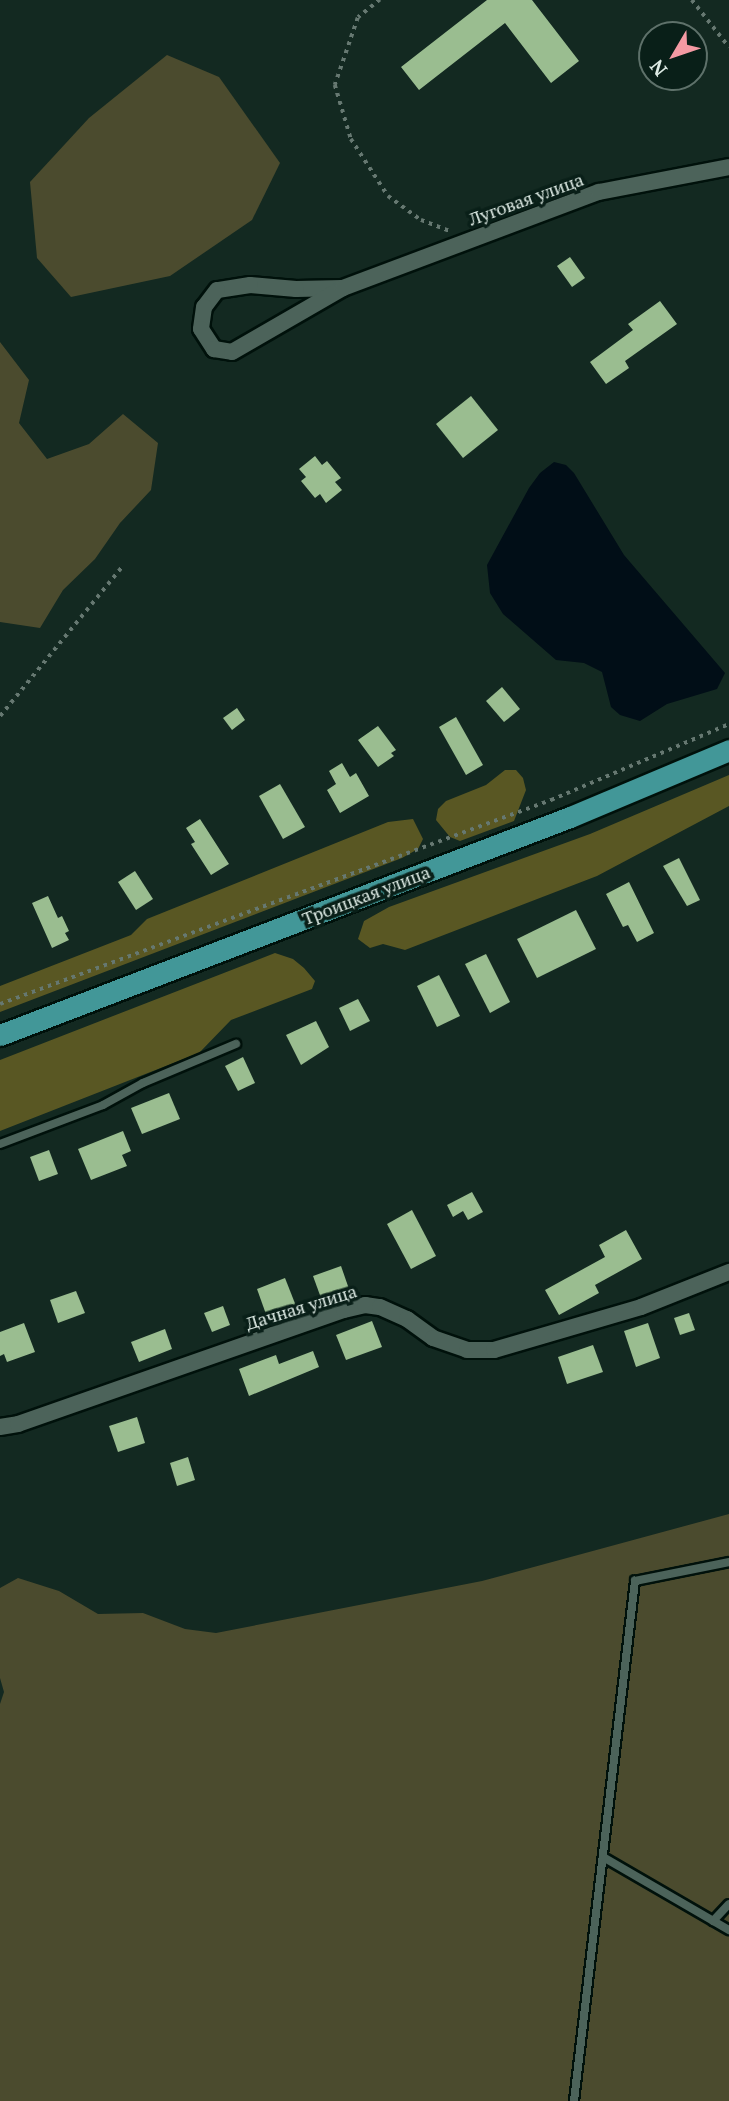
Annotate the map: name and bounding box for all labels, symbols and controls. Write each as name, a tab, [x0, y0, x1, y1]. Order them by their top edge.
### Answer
north arrow	[638, 21, 708, 91]
text: N	[644, 55, 672, 82]
street label: Луговая улица	[466, 168, 586, 230]
street label: Троицкая улица	[299, 861, 433, 929]
street label: Дачная улица	[243, 1280, 359, 1334]

